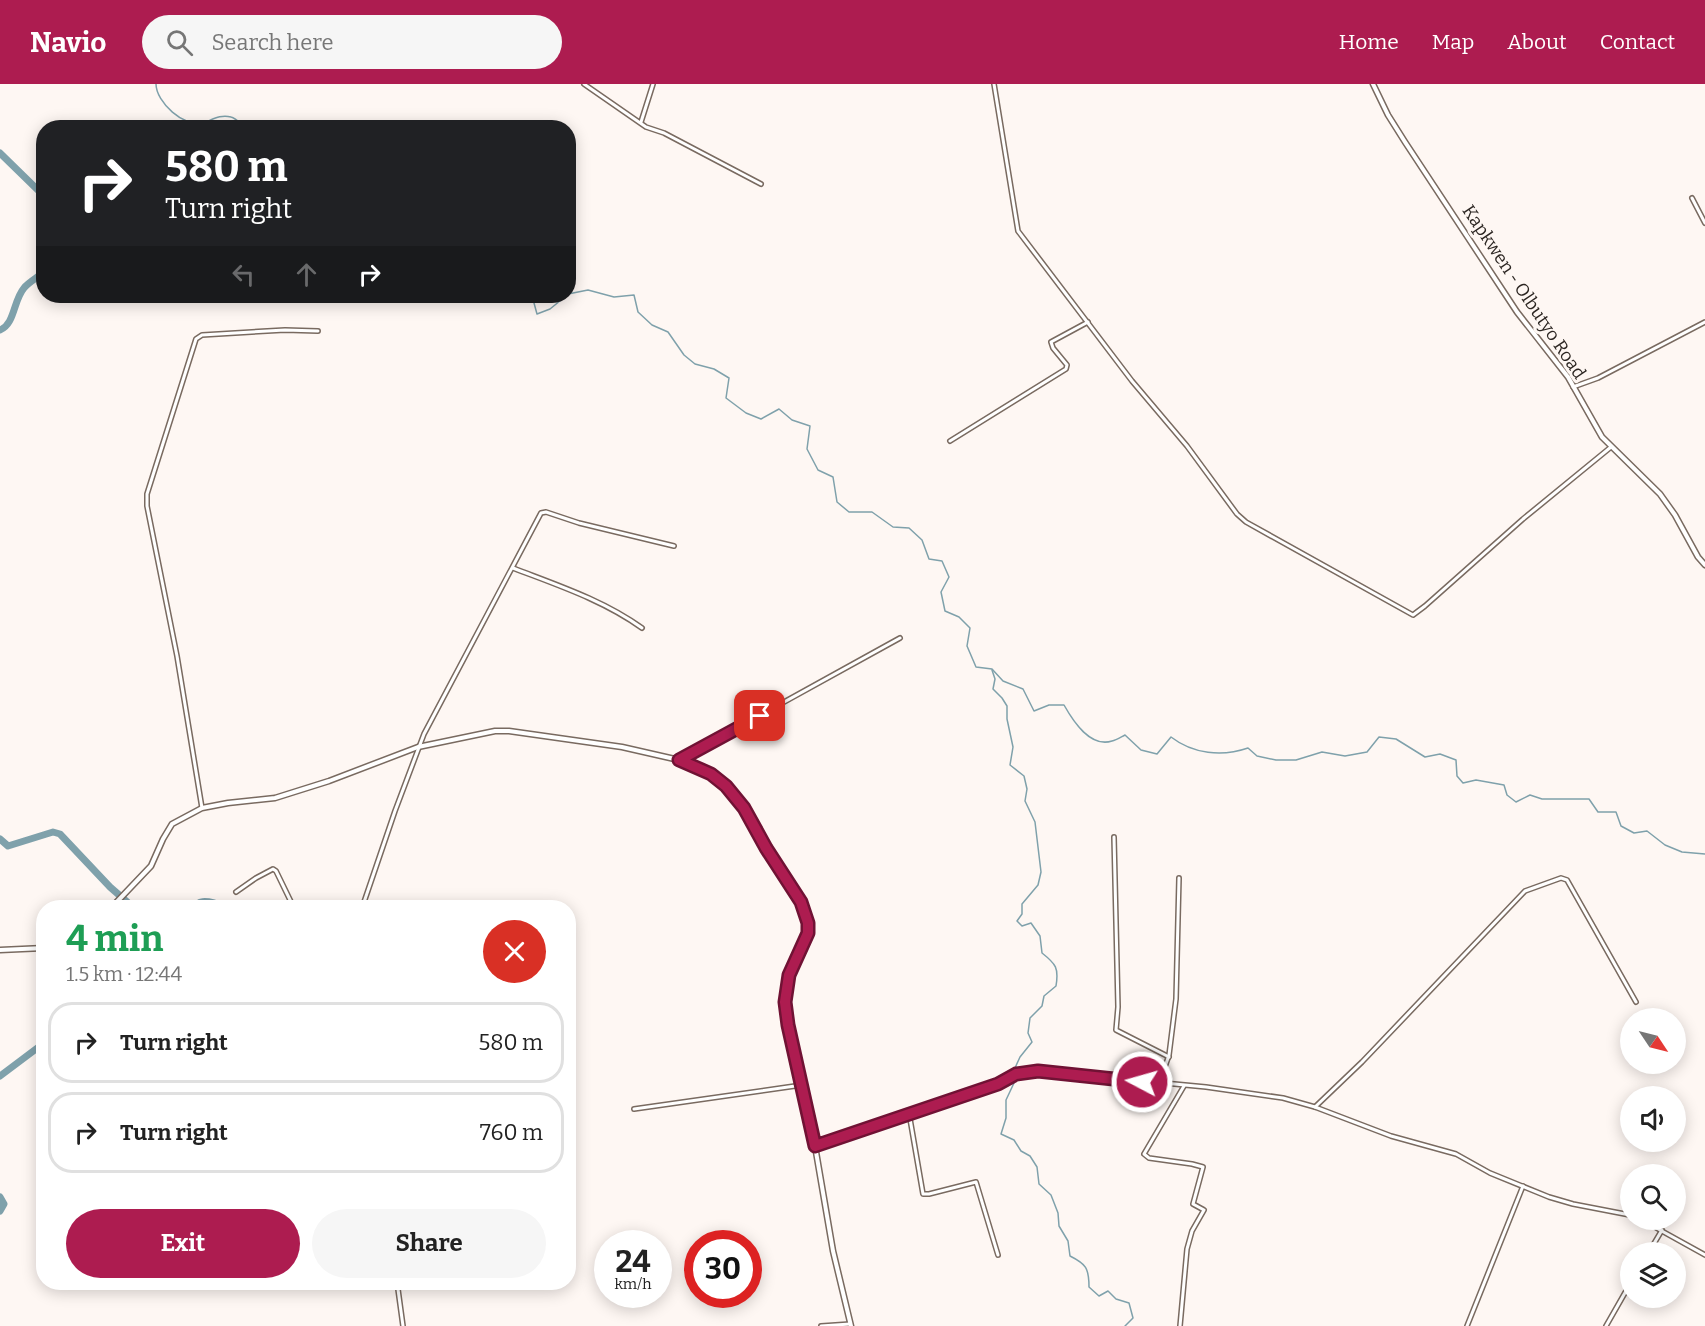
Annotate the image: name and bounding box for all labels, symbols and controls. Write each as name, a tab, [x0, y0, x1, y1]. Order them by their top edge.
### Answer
search box	[142, 15, 562, 69]
text: Navio	[30, 26, 106, 59]
icon: search	[163, 26, 196, 59]
text: Search here	[211, 29, 334, 56]
text: Home	[1339, 29, 1399, 55]
text: Map	[1432, 29, 1474, 55]
text: About	[1507, 29, 1567, 55]
text: Contact	[1600, 29, 1675, 55]
text: 580 m	[165, 142, 288, 192]
icon: right	[66, 144, 144, 222]
text: Turn right	[165, 193, 292, 225]
street label: Kapkwen - Olbutyo Road	[1458, 201, 1591, 383]
icon: left	[227, 258, 260, 291]
icon: ahead	[290, 258, 323, 291]
icon: right	[353, 258, 386, 291]
pin	[734, 690, 785, 741]
icon: arrive	[743, 699, 776, 732]
text: 4 min	[66, 917, 163, 961]
button: close	[483, 920, 546, 983]
text: 1.5 km · 12:44	[66, 962, 182, 986]
north arrow	[1620, 1008, 1686, 1074]
map controls	[1620, 1008, 1686, 1308]
icon: right	[69, 1026, 102, 1059]
text: Turn right	[120, 1029, 228, 1056]
text: 580 m	[479, 1029, 543, 1056]
position arrow	[1110, 1050, 1174, 1114]
button: sound	[1620, 1086, 1686, 1152]
icon: right	[69, 1116, 102, 1149]
text: Turn right	[120, 1119, 228, 1146]
text: 760 m	[480, 1119, 543, 1146]
button: search	[1620, 1164, 1686, 1230]
button: Exit	[66, 1209, 300, 1278]
button: Share	[312, 1209, 546, 1278]
speed limit sign: 30	[684, 1230, 762, 1308]
button: layers	[1620, 1242, 1686, 1308]
text: 24	[615, 1244, 651, 1280]
text: km/h	[614, 1275, 652, 1293]

